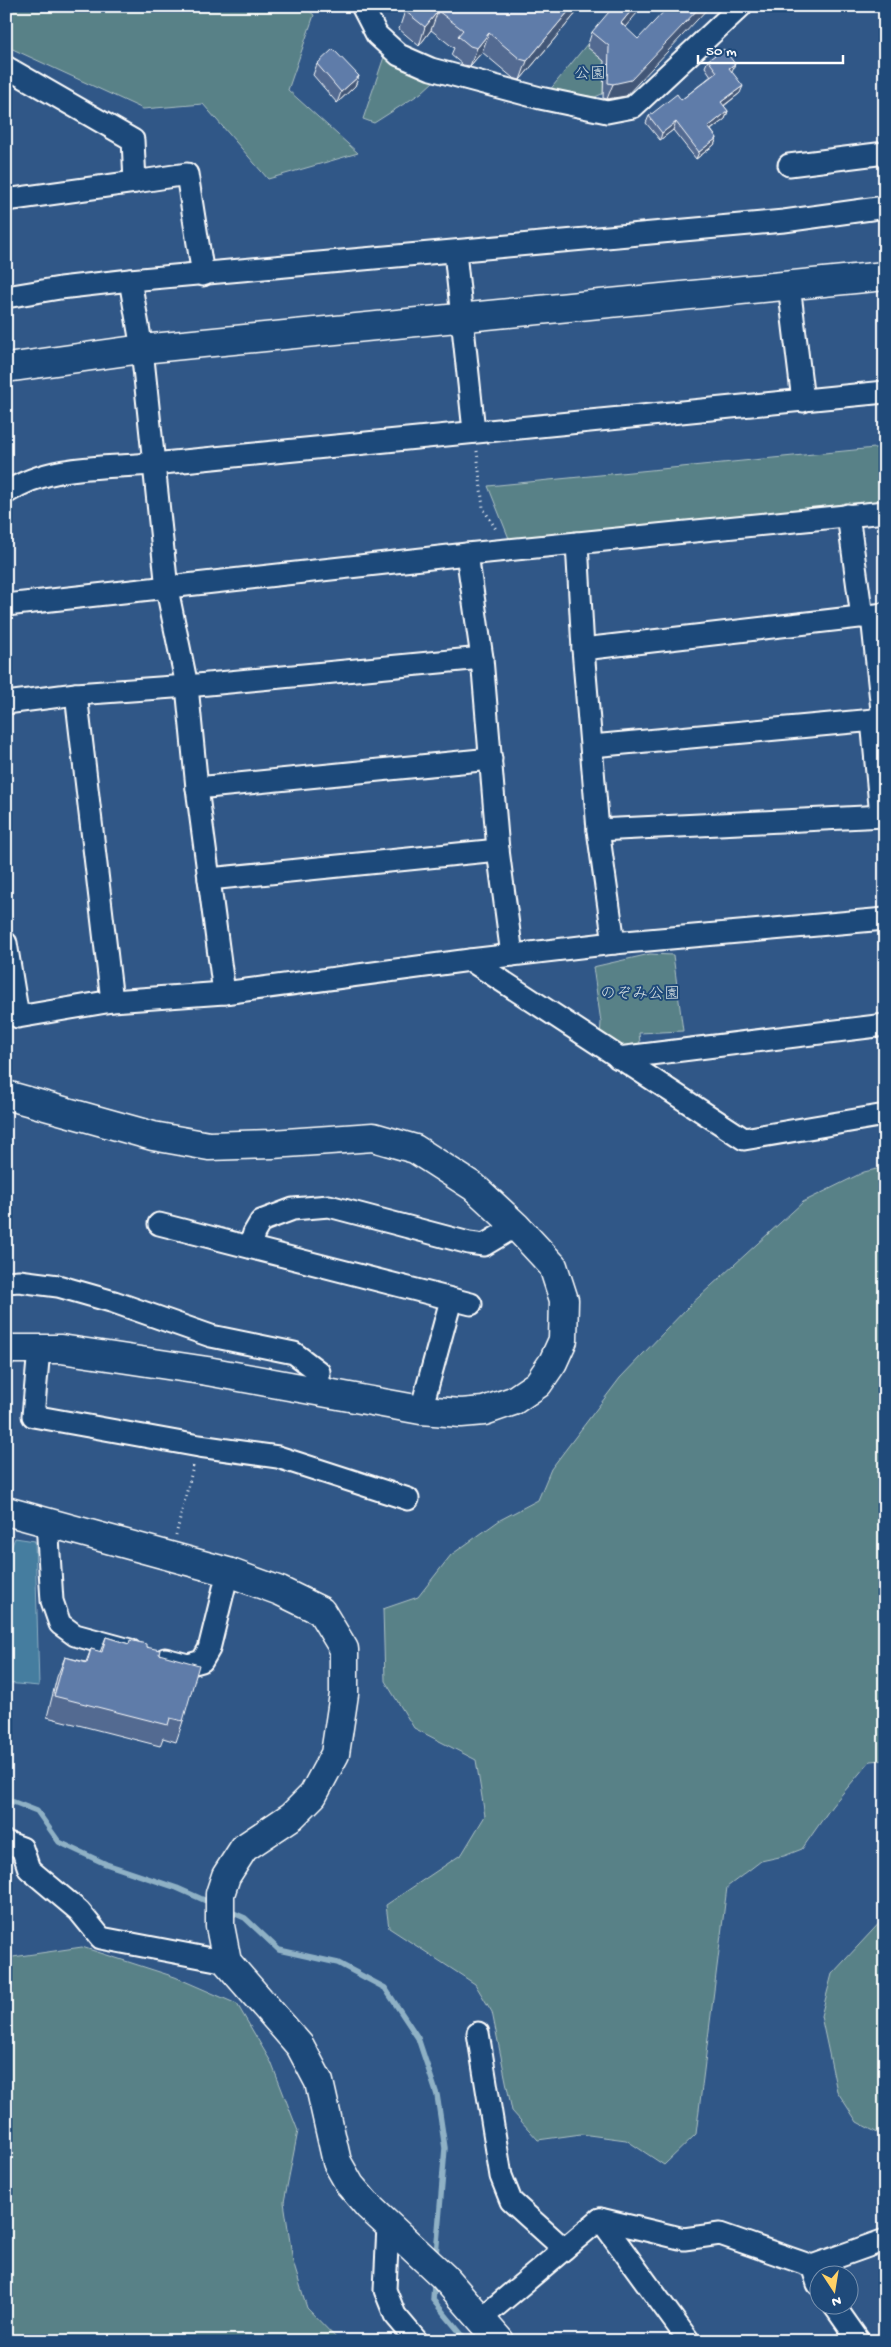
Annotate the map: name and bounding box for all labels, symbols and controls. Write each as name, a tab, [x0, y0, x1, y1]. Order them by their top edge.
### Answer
scale bar	[698, 32, 844, 64]
text: 50 m	[706, 43, 737, 61]
park label: 公園	[574, 66, 606, 85]
park label: のぞみ公園	[600, 986, 680, 1005]
north arrow	[808, 2264, 858, 2314]
text: N	[830, 2291, 842, 2310]

